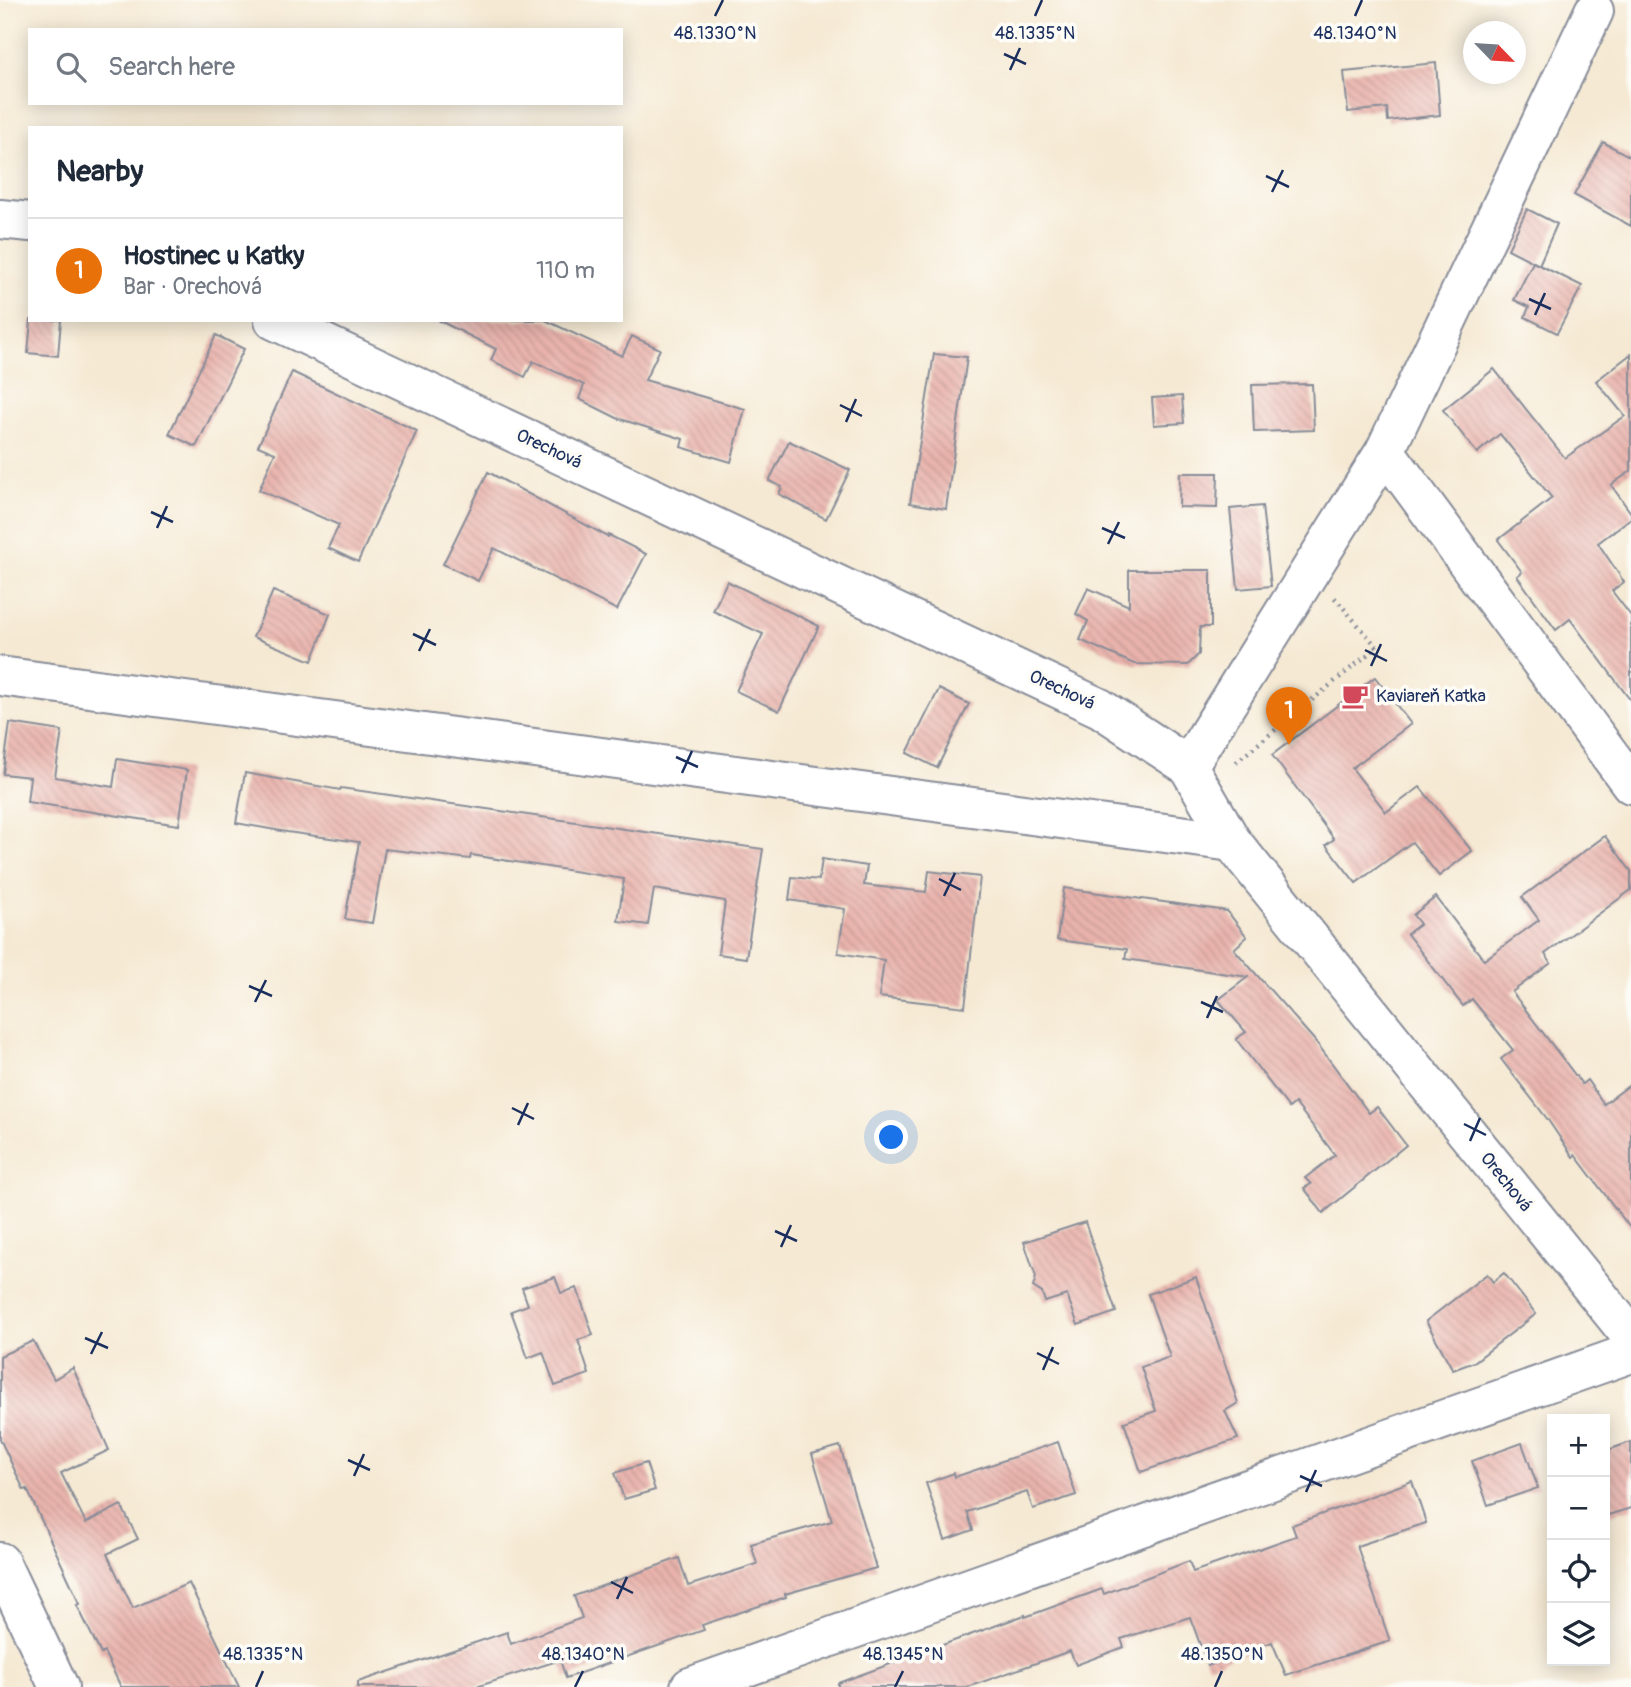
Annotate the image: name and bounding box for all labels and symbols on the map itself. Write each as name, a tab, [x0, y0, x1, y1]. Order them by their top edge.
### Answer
north arrow	[1463, 21, 1526, 84]
text: 48.1330°N	[674, 22, 756, 45]
text: 48.1335°N	[995, 22, 1075, 45]
text: 48.1340°N	[1313, 22, 1397, 45]
street label: Orechová	[512, 424, 586, 474]
street label: Orechová	[1025, 665, 1099, 715]
cafe icon: Kaviareň Katka	[1340, 681, 1370, 711]
place label: Kaviareň Katka	[1376, 685, 1486, 708]
pin: 1	[1266, 687, 1312, 745]
your location	[874, 1120, 908, 1154]
street label: Orechová	[1475, 1148, 1537, 1216]
text: 48.1335°N	[223, 1643, 303, 1666]
text: 48.1340°N	[541, 1643, 625, 1666]
text: 48.1345°N	[863, 1643, 943, 1666]
text: 48.1350°N	[1181, 1643, 1263, 1666]

